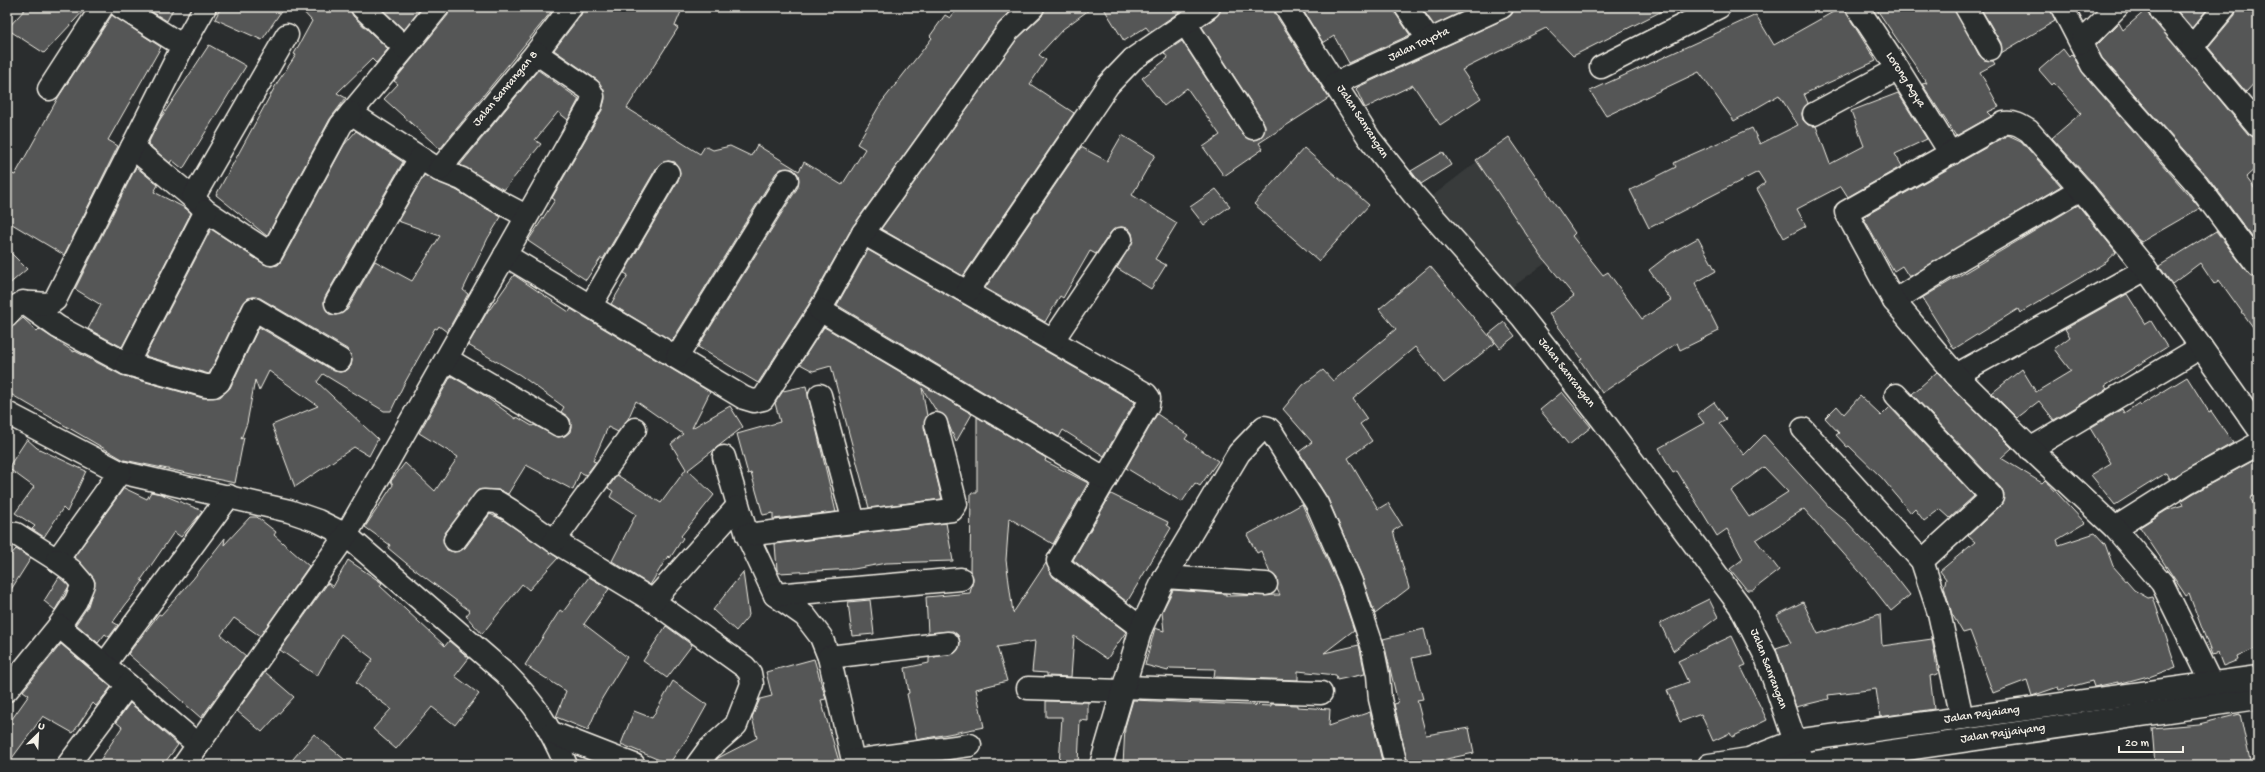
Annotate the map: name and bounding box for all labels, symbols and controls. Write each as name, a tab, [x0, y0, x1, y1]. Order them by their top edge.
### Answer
street label: Jalan Toyota	[1386, 25, 1452, 65]
street label: Jalan Sanrangan 8	[470, 48, 542, 130]
street label: Lorong Agya	[1882, 50, 1928, 110]
street label: Jalan Sanrangan	[1333, 83, 1391, 162]
street label: Jalan Sanrangan	[1534, 335, 1598, 411]
street label: Jalan Sanrangan	[1746, 627, 1790, 711]
street label: Jalan Pajaiang	[1943, 703, 2021, 727]
north arrow	[18, 714, 58, 754]
text: U	[36, 720, 47, 734]
street label: Jalan Pajjaiyang	[1960, 721, 2046, 747]
scale bar	[2119, 728, 2183, 754]
text: 20 m	[2125, 737, 2150, 751]

